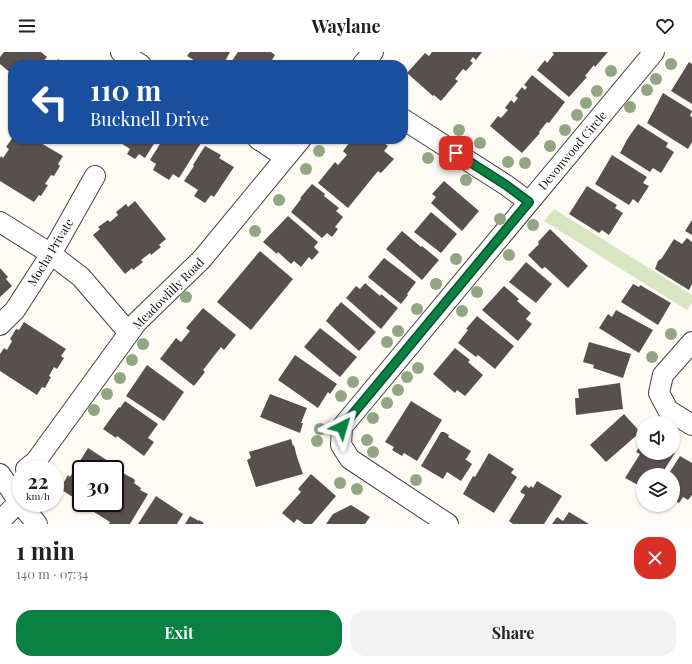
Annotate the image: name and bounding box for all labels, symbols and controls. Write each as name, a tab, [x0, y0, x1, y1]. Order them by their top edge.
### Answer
text: Waylane	[311, 14, 381, 38]
icon: menu	[16, 15, 38, 37]
icon: heart	[654, 15, 676, 37]
text: 110 m	[90, 71, 161, 108]
icon: left	[24, 76, 76, 128]
text: Bucknell Drive	[90, 107, 209, 131]
street label: Devonwood Circle	[534, 107, 610, 193]
pin	[439, 136, 473, 170]
icon: arrive	[445, 142, 467, 164]
street label: Mocha Private	[23, 215, 77, 289]
street label: Meadowlilly Road	[129, 254, 207, 332]
position arrow	[321, 406, 363, 448]
map controls	[636, 416, 680, 512]
button: sound	[636, 416, 680, 460]
speed limit sign: 30	[72, 460, 124, 512]
text: 22	[28, 467, 48, 494]
button: layers	[636, 468, 680, 512]
text: km/h	[26, 489, 50, 503]
text: 1 min	[16, 534, 75, 566]
button: close	[634, 537, 676, 579]
text: 140 m · 07:34	[16, 565, 89, 582]
button: Exit	[16, 610, 342, 656]
button: Share	[350, 610, 676, 656]

